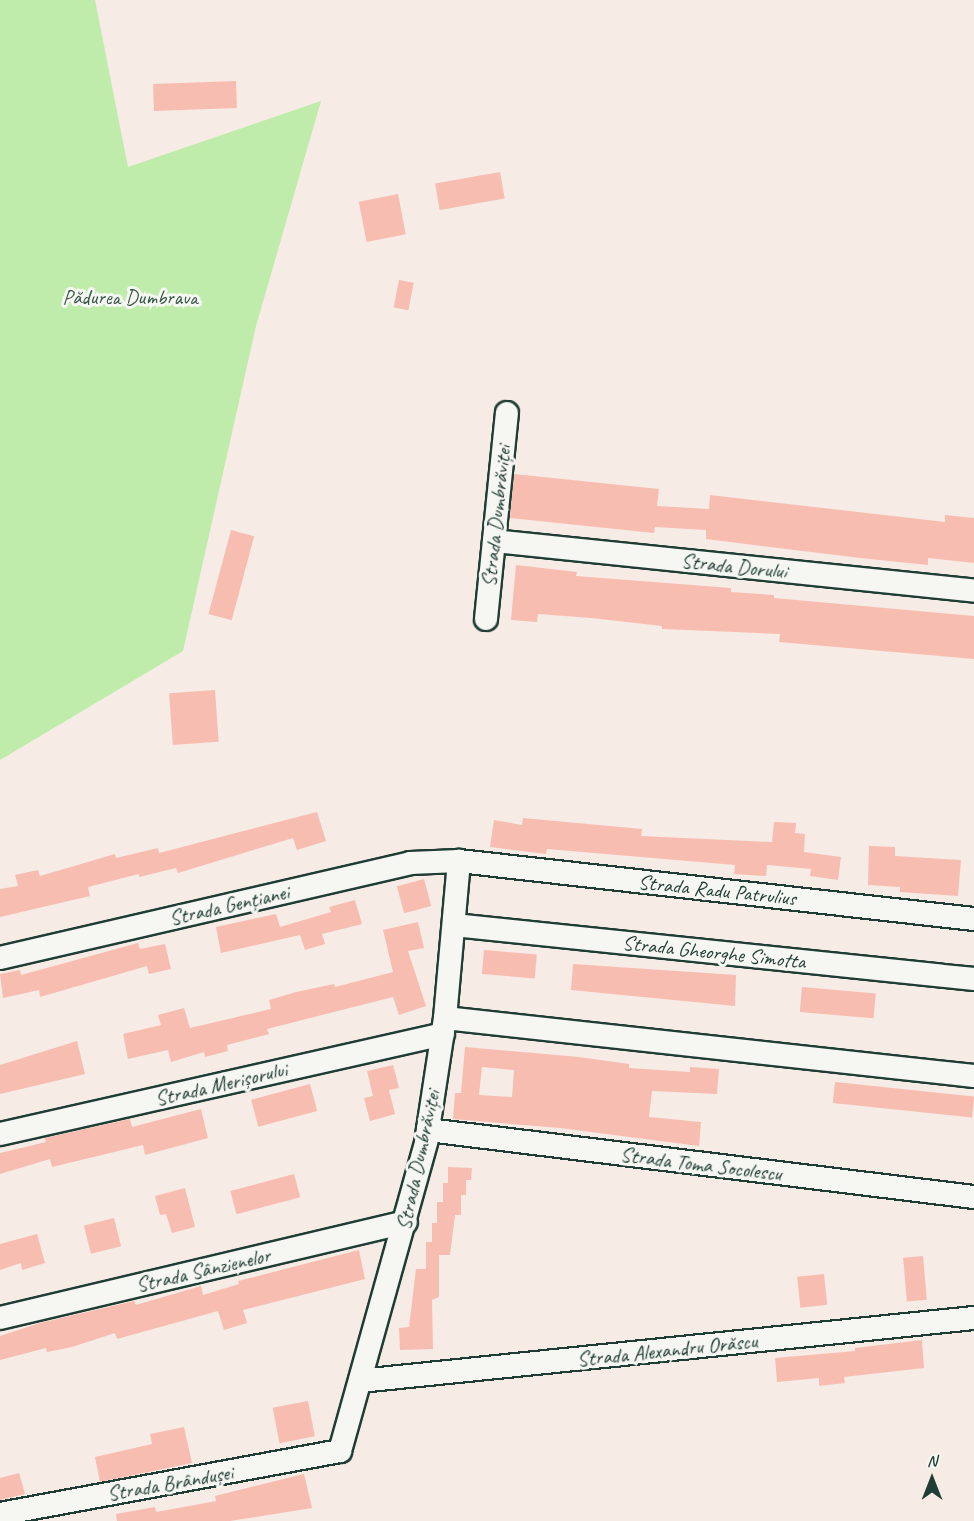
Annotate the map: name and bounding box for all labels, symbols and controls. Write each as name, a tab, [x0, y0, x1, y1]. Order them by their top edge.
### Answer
park label: Pădurea Dumbrava	[62, 284, 198, 310]
street label: Strada Dumbrăviței	[476, 444, 516, 588]
street label: Strada Dorului	[680, 548, 788, 584]
street label: Strada Radu Patrulius	[636, 869, 798, 911]
street label: Strada Gențianei	[167, 879, 291, 931]
street label: Strada Gheorghe Simotta	[621, 930, 807, 974]
street label: Strada Merișorului	[153, 1057, 289, 1111]
street label: Strada Dumbrăviței	[391, 1088, 445, 1232]
street label: Strada Toma Socolescu	[619, 1142, 783, 1186]
street label: Strada Sânzienelor	[133, 1242, 273, 1298]
street label: Strada Alexandru Orăscu	[576, 1328, 758, 1372]
north arrow	[902, 1449, 962, 1509]
text: N	[927, 1451, 937, 1471]
street label: Strada Brândușei	[105, 1460, 235, 1506]

